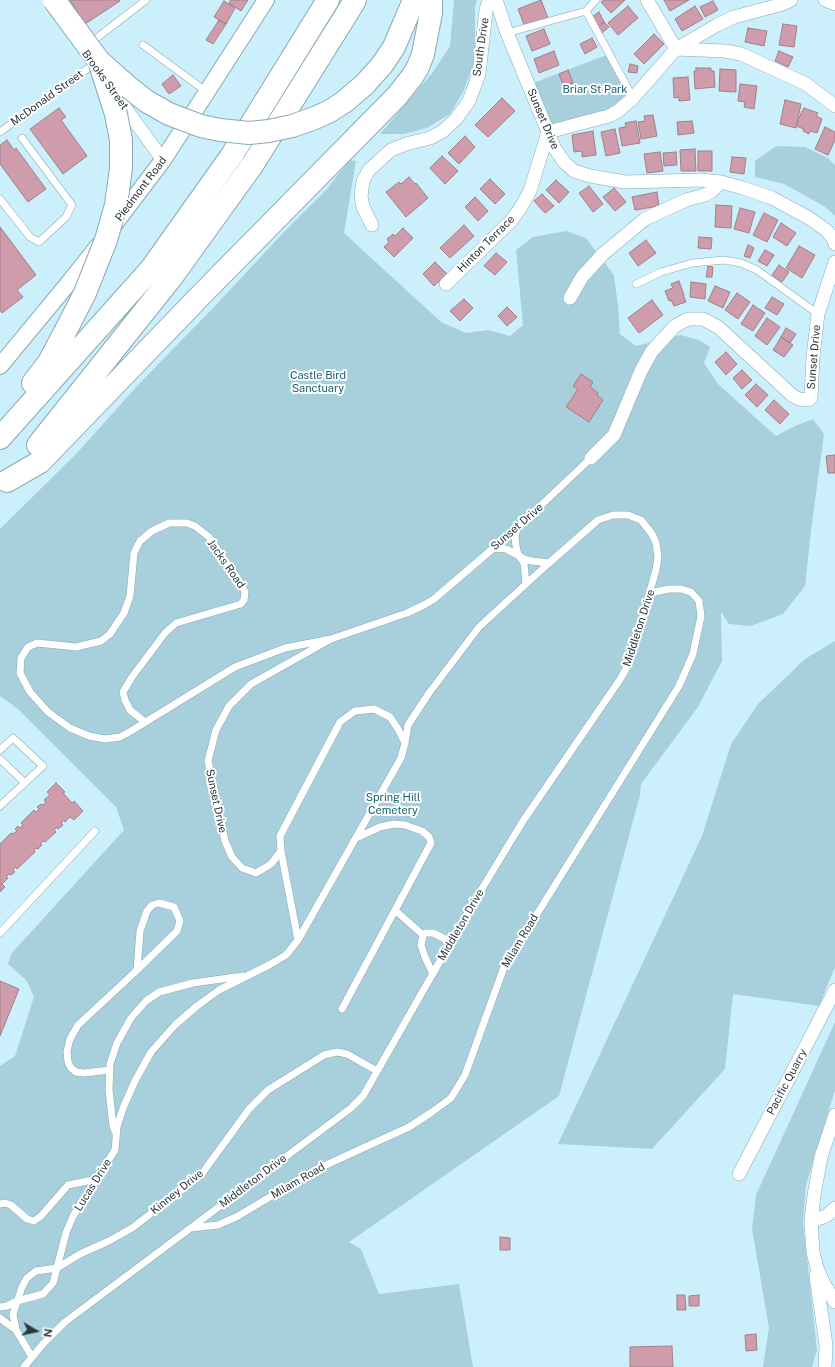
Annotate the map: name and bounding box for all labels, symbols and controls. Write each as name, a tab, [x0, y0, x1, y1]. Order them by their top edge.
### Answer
street label: South Drive	[470, 17, 492, 77]
street label: Brooks Street	[79, 48, 131, 112]
street label: McDonald Street	[8, 67, 86, 129]
park label: Briar St Park	[562, 83, 628, 97]
street label: Sunset Drive	[524, 87, 562, 151]
street label: Piedmont Road	[112, 154, 170, 224]
street label: Hinton Terrace	[455, 213, 517, 275]
street label: Sunset Drive	[805, 324, 823, 390]
park label: Castle Bird Sanctuary	[290, 369, 346, 395]
street label: Sunset Drive	[488, 501, 546, 553]
street label: Jacks Road	[204, 537, 248, 591]
street label: Middleton Drive	[620, 588, 658, 668]
street label: Sunset Drive	[203, 768, 229, 834]
park label: Spring Hill Cemetery	[366, 791, 420, 817]
street label: Middleton Drive	[435, 887, 487, 963]
street label: Milam Road	[499, 912, 541, 970]
street label: Pacific Quarry	[764, 1047, 810, 1117]
street label: Middleton Drive	[217, 1152, 289, 1210]
street label: Lucas Drive	[72, 1156, 114, 1214]
street label: Milam Road	[269, 1160, 327, 1202]
street label: Kinney Drive	[148, 1167, 206, 1217]
north arrow	[16, 1311, 56, 1351]
text: N	[41, 1328, 54, 1338]

